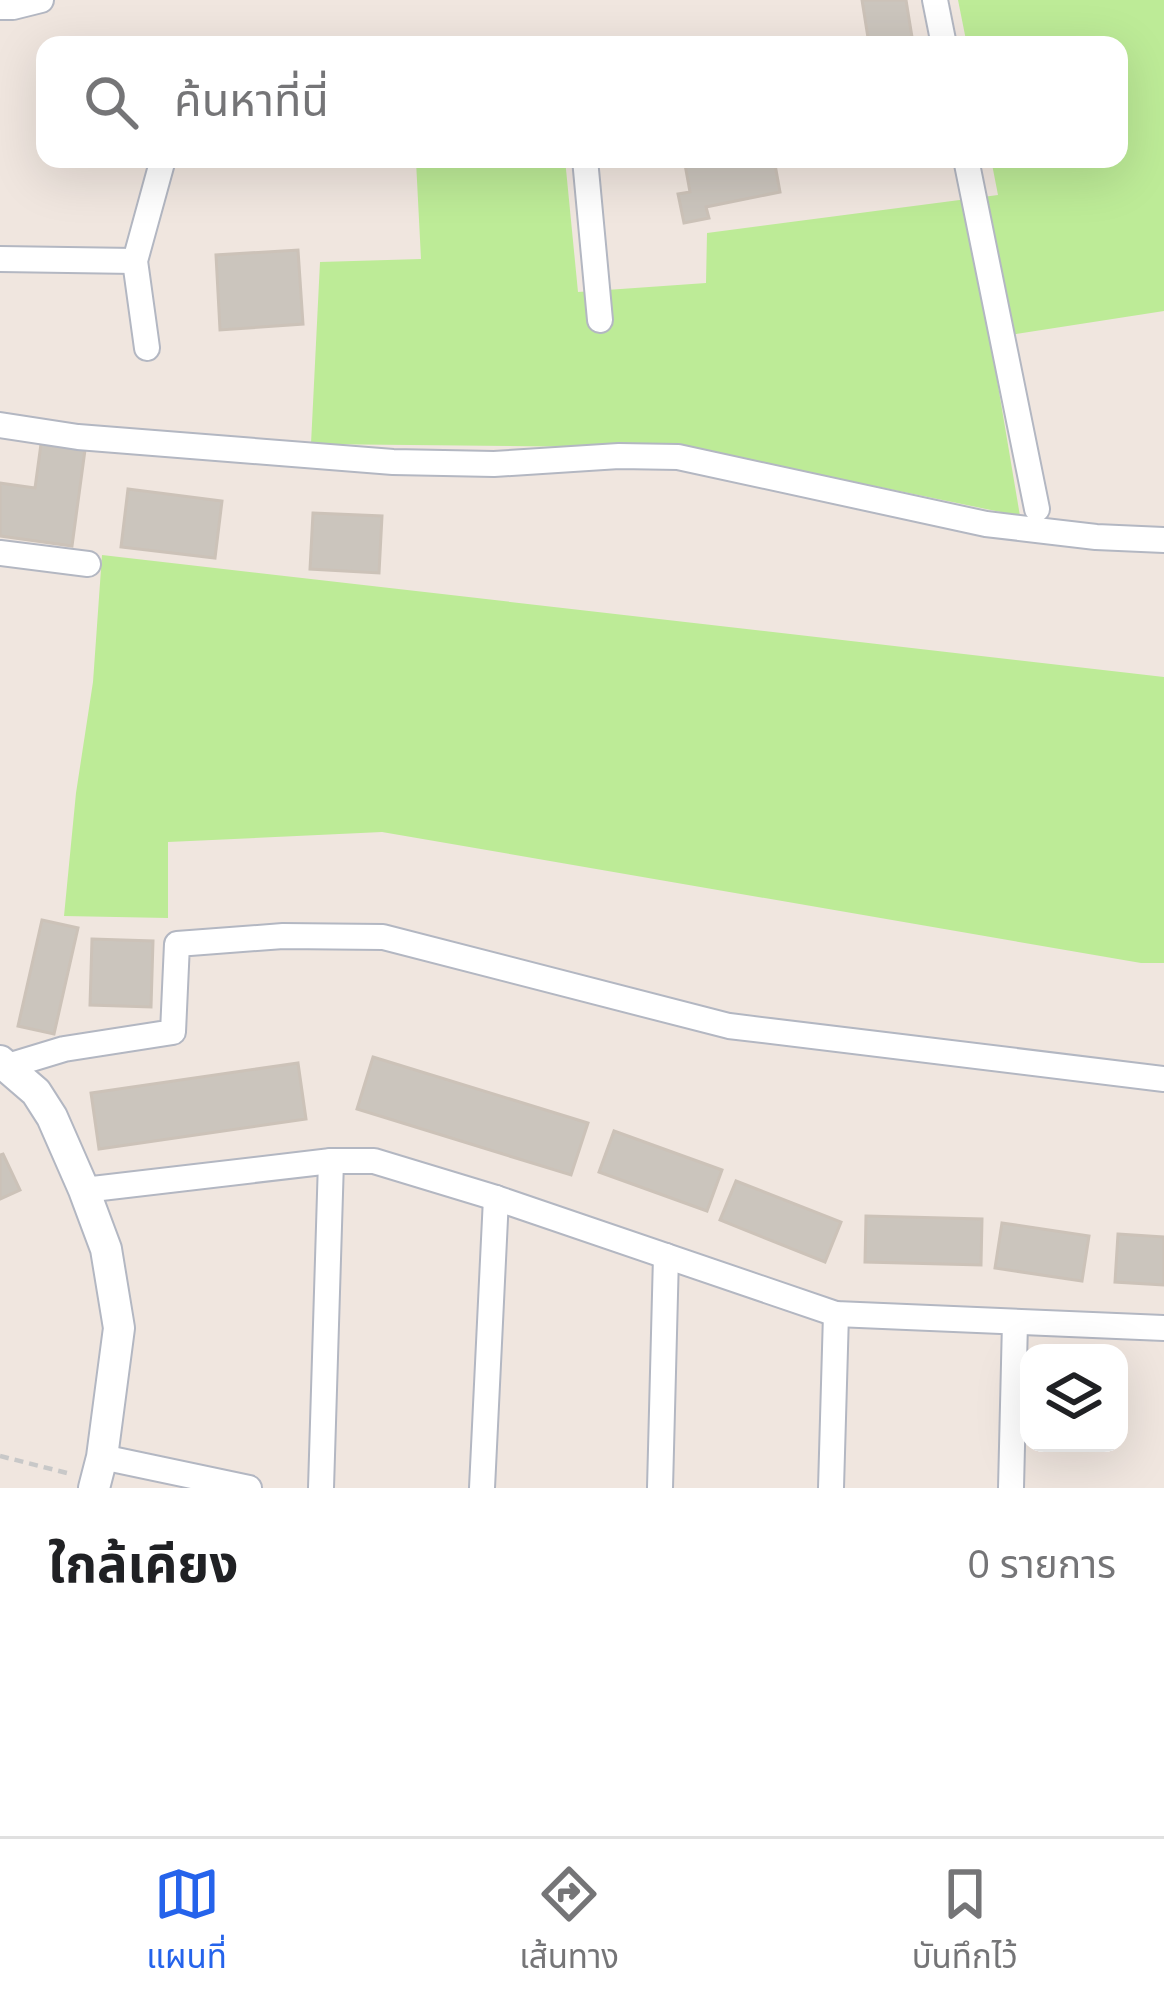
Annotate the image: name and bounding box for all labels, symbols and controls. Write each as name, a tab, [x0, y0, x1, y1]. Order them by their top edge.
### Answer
search box	[36, 36, 1128, 168]
icon: search	[78, 69, 144, 135]
text: ค้นหาที่นี่	[174, 70, 329, 128]
map controls	[1020, 1344, 1128, 1452]
button: layers	[1020, 1344, 1128, 1452]
text: ใกล้เคียง	[48, 1530, 238, 1596]
text: 0 รายการ	[967, 1538, 1116, 1589]
tab: แผนที่	[146, 1861, 227, 1983]
tab: เส้นทาง	[519, 1861, 619, 1983]
tab: บันทึกไว้	[912, 1861, 1018, 1983]

